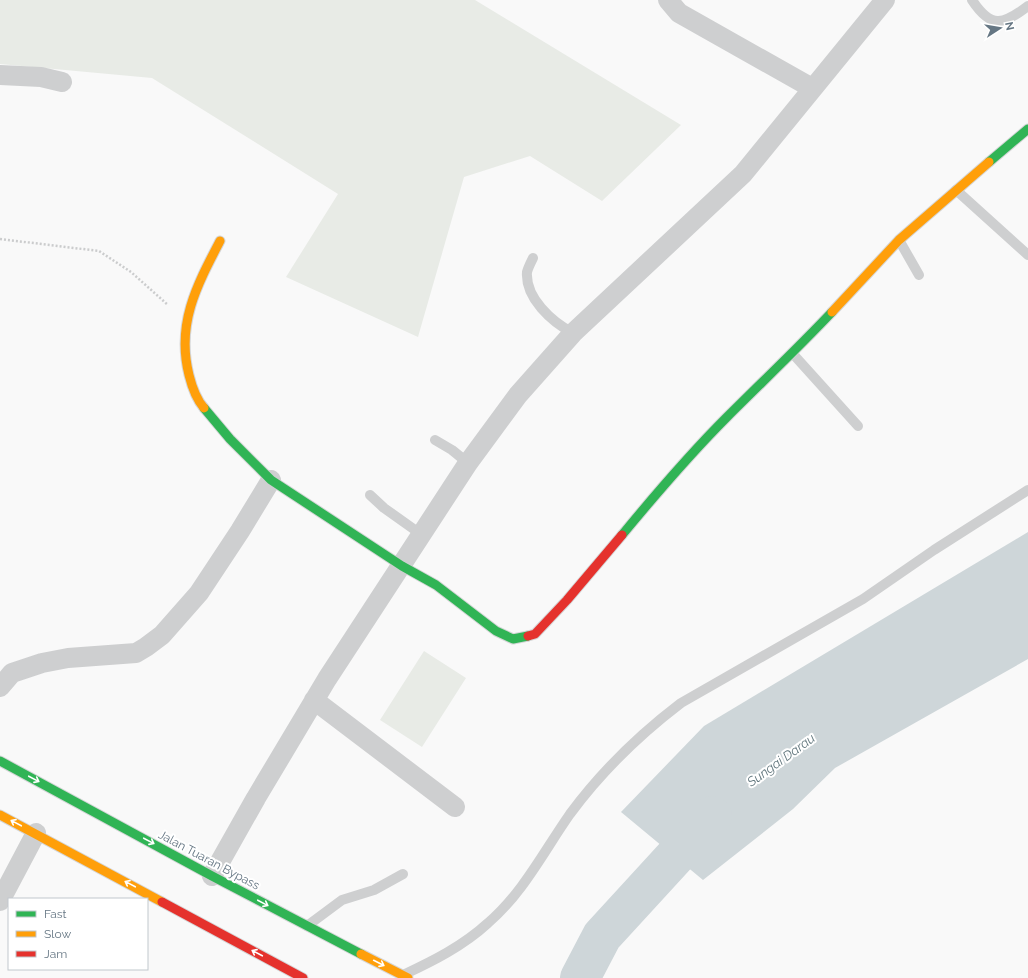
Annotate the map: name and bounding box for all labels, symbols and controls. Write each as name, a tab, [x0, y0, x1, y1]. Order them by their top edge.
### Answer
north arrow	[980, 8, 1020, 48]
text: N	[1002, 21, 1017, 31]
water label: Sungai Darau	[743, 730, 818, 790]
one-way arrow	[28, 776, 40, 784]
one-way arrow	[10, 819, 22, 826]
street label: Jalan Tuaran Bypass	[156, 827, 262, 893]
one-way arrow	[143, 838, 155, 846]
one-way arrow	[124, 880, 136, 888]
legend	[8, 898, 148, 970]
one-way arrow	[257, 899, 269, 907]
text: Fast	[44, 907, 67, 921]
text: Slow	[44, 927, 71, 941]
text: Jam	[44, 947, 67, 961]
one-way arrow	[251, 949, 263, 956]
one-way arrow	[372, 959, 384, 967]

